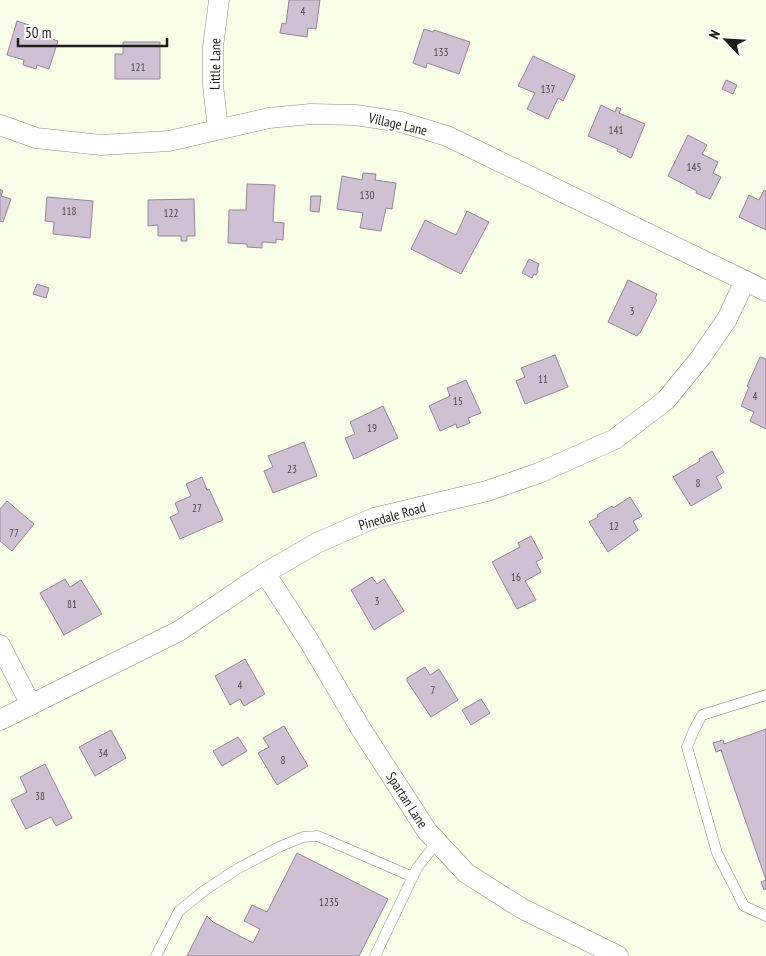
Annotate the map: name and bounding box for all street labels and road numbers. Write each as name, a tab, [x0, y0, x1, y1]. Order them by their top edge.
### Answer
street label: Little Lane	[206, 38, 224, 90]
street label: Village Lane	[366, 108, 429, 140]
street label: Pinedale Road	[356, 498, 428, 534]
street label: Spartan Lane	[382, 768, 432, 832]

